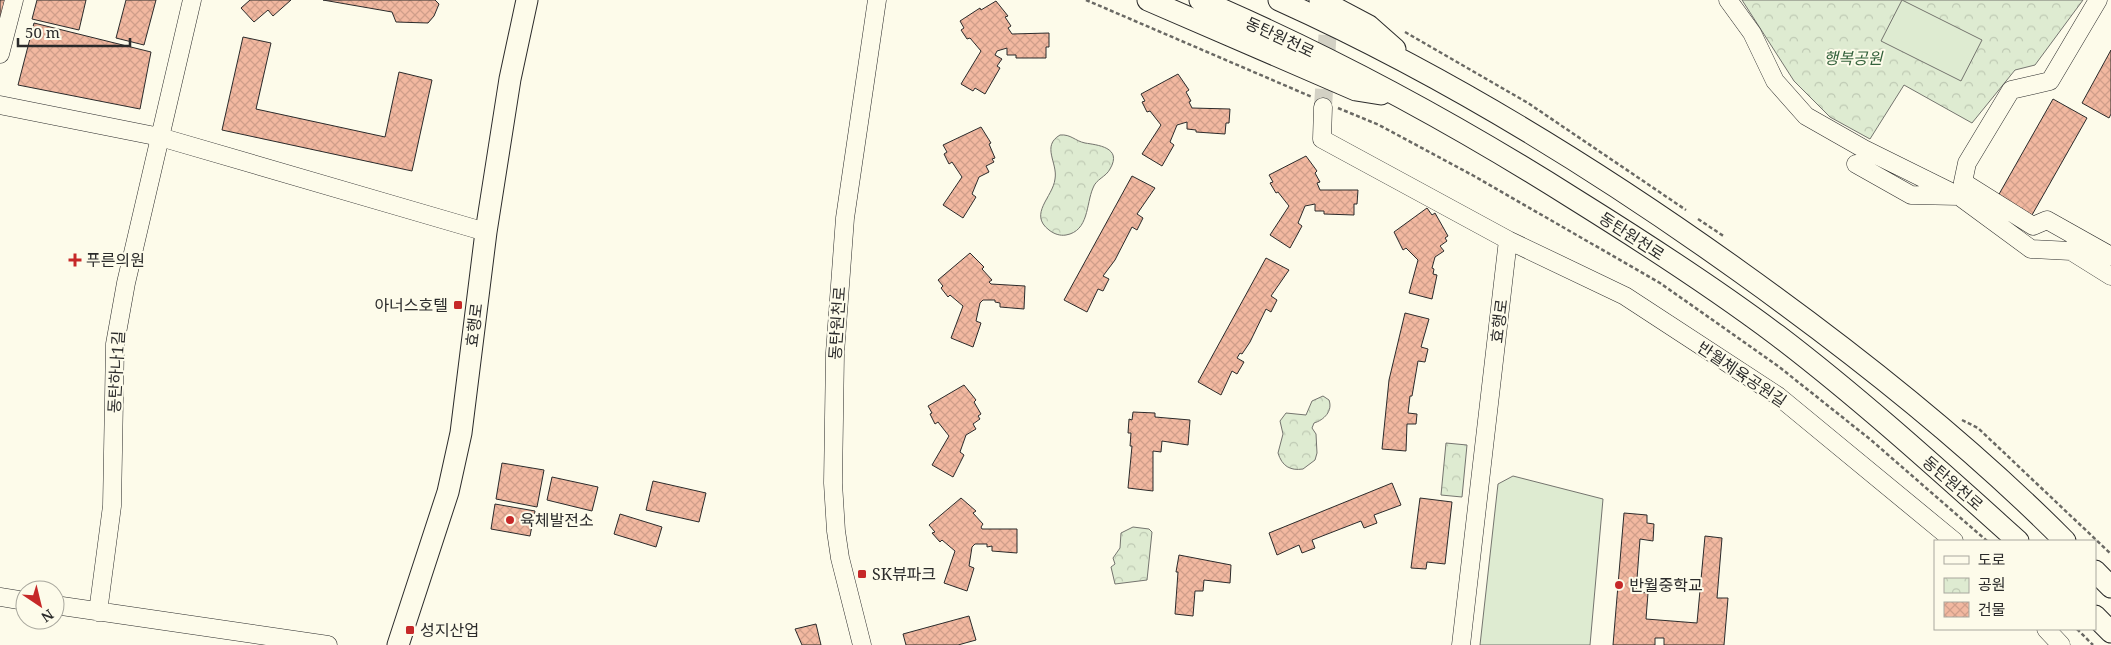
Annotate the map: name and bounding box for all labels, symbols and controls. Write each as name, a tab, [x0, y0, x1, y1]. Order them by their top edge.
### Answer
street label: 동탄원천로	[1242, 11, 1318, 63]
scale bar	[18, 15, 130, 47]
text: 50 m	[25, 22, 60, 42]
park label: 행복공원	[1824, 47, 1884, 69]
street label: 동탄원천로	[1595, 207, 1669, 265]
place label: 푸른의원	[86, 249, 145, 271]
marker: 푸른의원	[68, 253, 82, 267]
street label: 동탄원천로	[823, 285, 851, 360]
place label: 아너스호텔	[374, 294, 448, 316]
street label: 효행로	[1485, 297, 1513, 344]
marker: 아너스호텔	[452, 299, 464, 311]
street label: 효행로	[460, 301, 488, 348]
street label: 동탄하나1길	[103, 330, 129, 414]
street label: 반월체육공원길	[1693, 336, 1791, 412]
street label: 동탄원천로	[1918, 451, 1988, 516]
place label: 육체발전소	[520, 509, 594, 531]
marker: 육체발전소	[504, 514, 516, 526]
legend	[1934, 540, 2096, 630]
text: 도로	[1978, 549, 2006, 569]
place label: SK뷰파크	[872, 563, 936, 585]
marker: SK뷰파크	[856, 568, 868, 580]
place label: 반월중학교	[1629, 574, 1703, 596]
text: 공원	[1978, 574, 2006, 594]
marker: 반월중학교	[1613, 579, 1625, 591]
north arrow	[15, 580, 65, 630]
text: 건물	[1978, 599, 2006, 619]
text: N	[38, 605, 58, 627]
place label: 성지산업	[420, 619, 479, 641]
marker: 성지산업	[404, 624, 416, 636]

